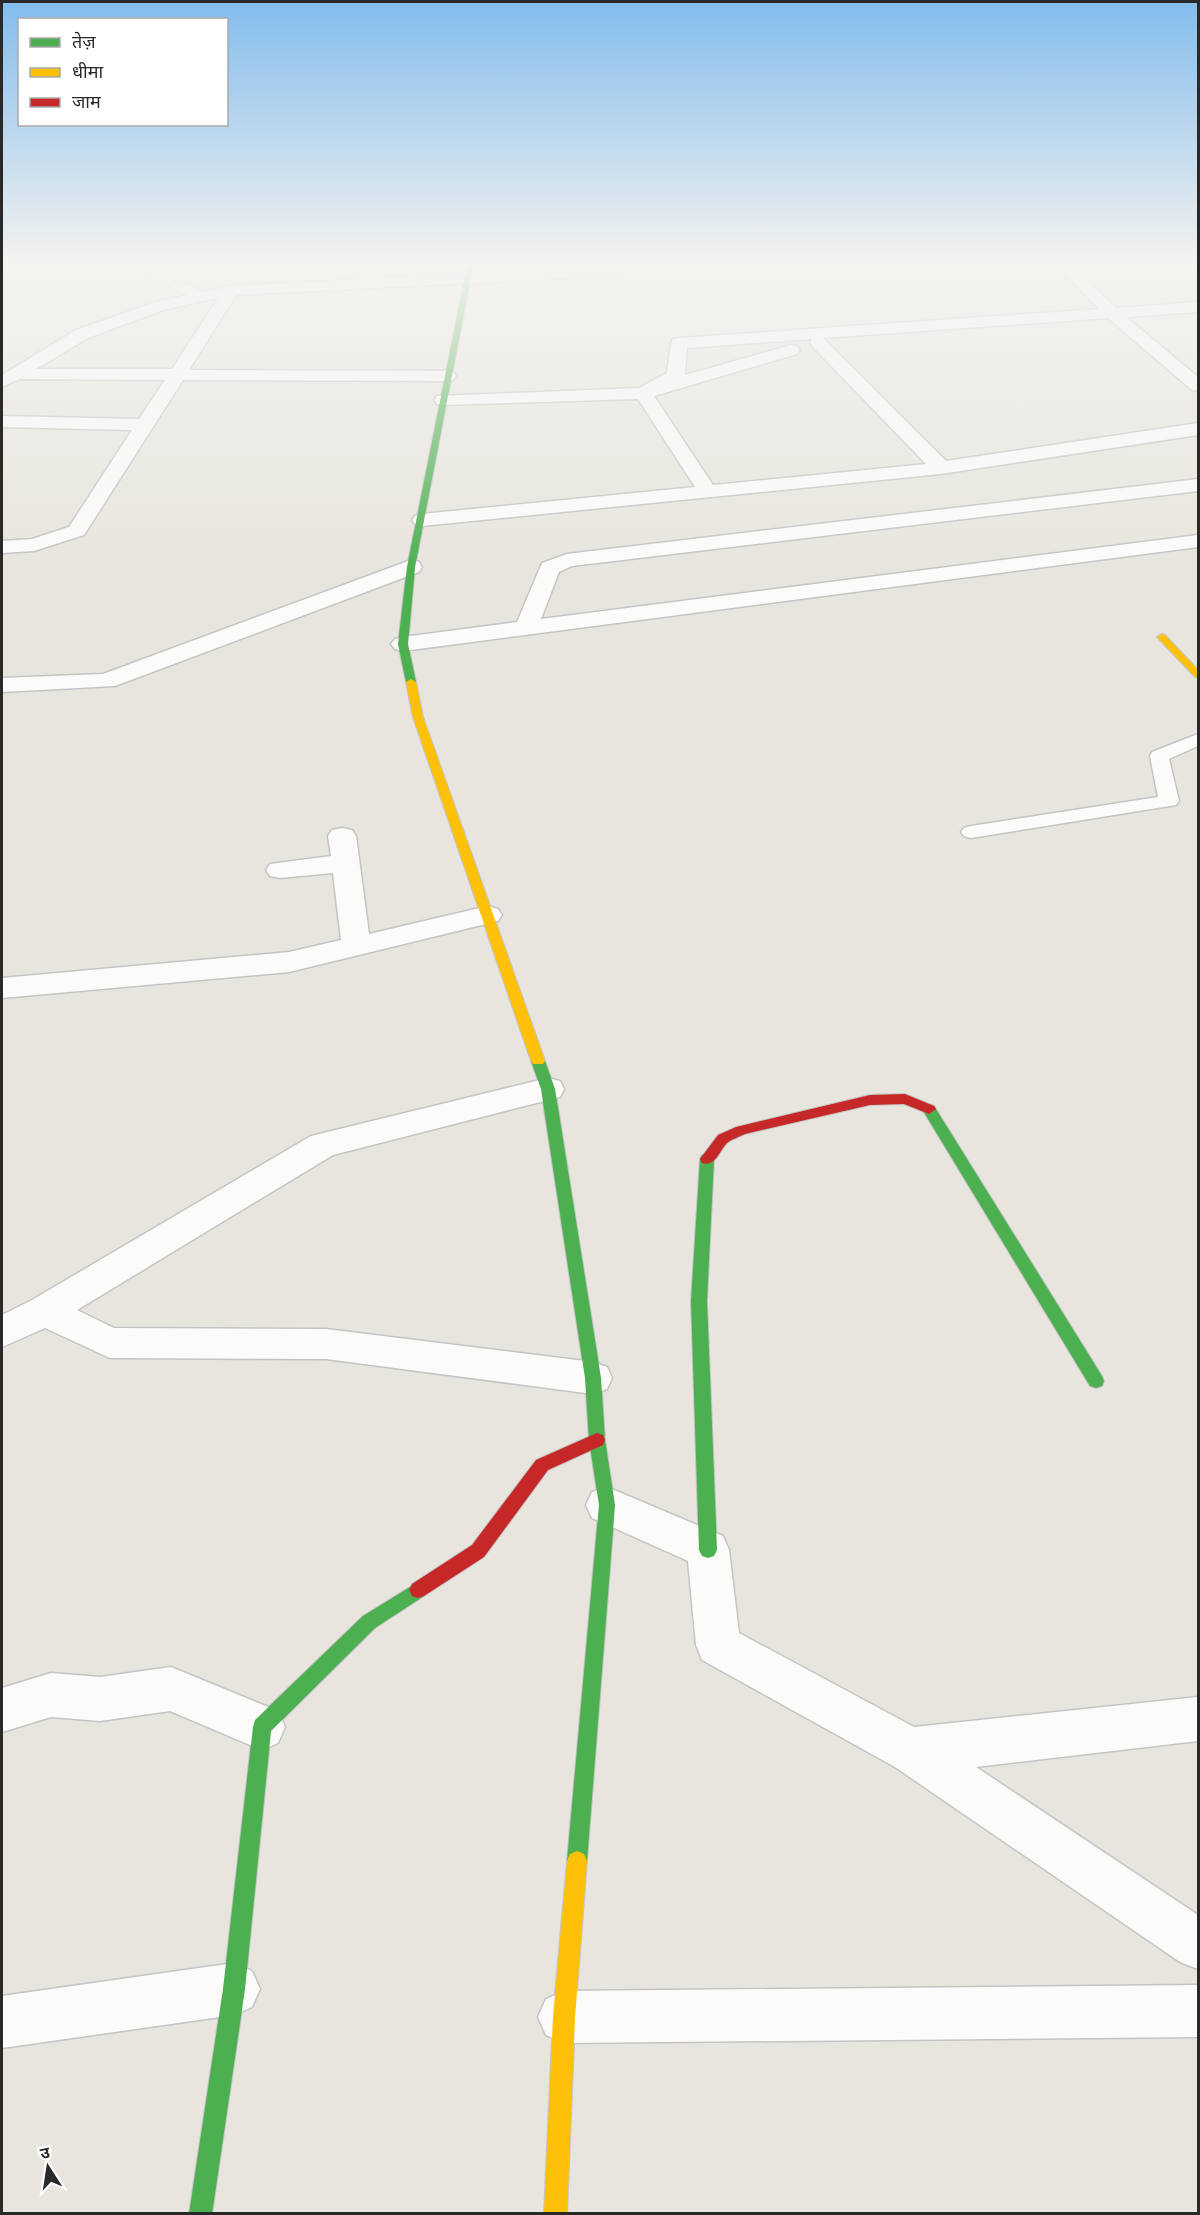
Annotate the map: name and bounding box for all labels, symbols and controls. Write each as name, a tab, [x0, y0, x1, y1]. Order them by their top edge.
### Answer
legend	[18, 18, 228, 126]
text: तेज़	[72, 31, 96, 53]
text: धीमा	[72, 61, 103, 83]
text: जाम	[72, 91, 102, 113]
north arrow	[18, 2137, 78, 2197]
text: उ	[38, 2142, 52, 2163]

